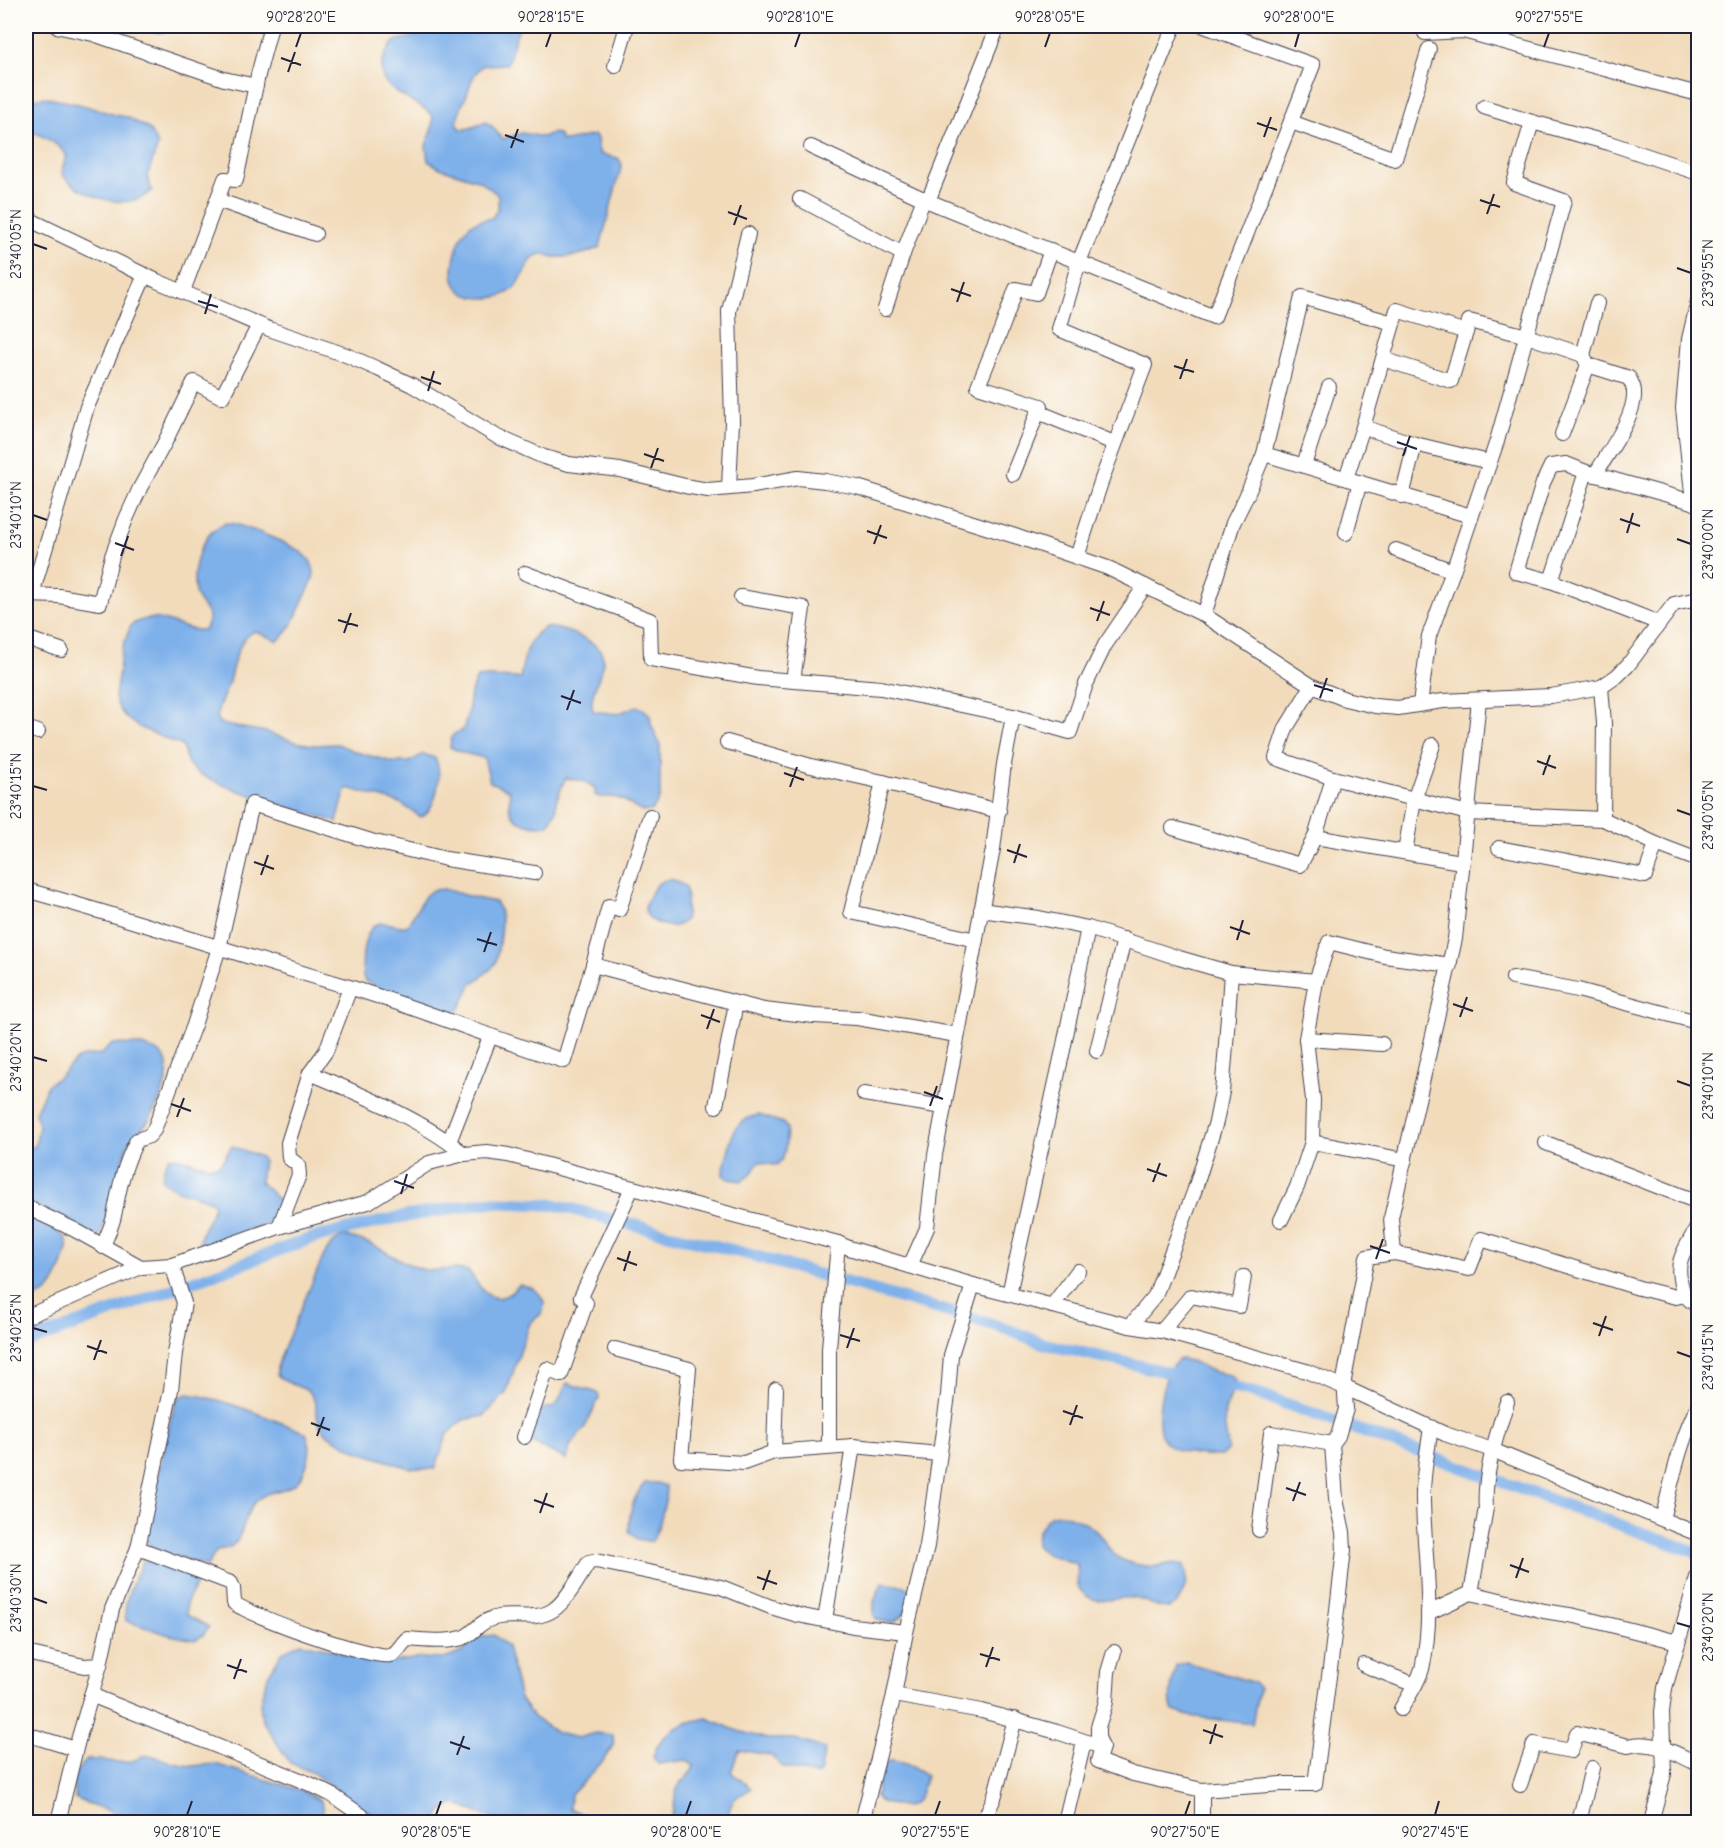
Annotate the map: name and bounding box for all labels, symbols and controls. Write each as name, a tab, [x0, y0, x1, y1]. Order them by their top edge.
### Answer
text: 90°28'20"E	[266, 8, 336, 26]
text: 90°28'15"E	[518, 8, 584, 26]
text: 90°28'10"E	[766, 8, 834, 26]
text: 90°28'05"E	[1015, 8, 1085, 26]
text: 90°28'00"E	[1264, 8, 1334, 26]
text: 90°27'55"E	[1515, 8, 1583, 26]
text: 23°40'05"N	[7, 209, 25, 279]
text: 23°39'55"N	[1699, 239, 1717, 307]
text: 23°40'10"N	[7, 481, 25, 549]
text: 23°40'00"N	[1699, 509, 1717, 579]
text: 23°40'15"N	[7, 753, 25, 819]
text: 23°40'05"N	[1699, 780, 1717, 850]
text: 23°40'20"N	[7, 1022, 25, 1092]
text: 23°40'10"N	[1699, 1052, 1717, 1120]
text: 23°40'25"N	[7, 1294, 25, 1362]
text: 23°40'15"N	[1699, 1324, 1717, 1390]
text: 23°40'30"N	[7, 1563, 25, 1633]
text: 23°40'20"N	[1699, 1592, 1717, 1662]
text: 90°28'10"E	[153, 1823, 221, 1841]
text: 90°28'05"E	[401, 1823, 471, 1841]
text: 90°28'00"E	[651, 1823, 721, 1841]
text: 90°27'55"E	[901, 1823, 969, 1841]
text: 90°27'50"E	[1150, 1823, 1220, 1841]
text: 90°27'45"E	[1401, 1823, 1469, 1841]

